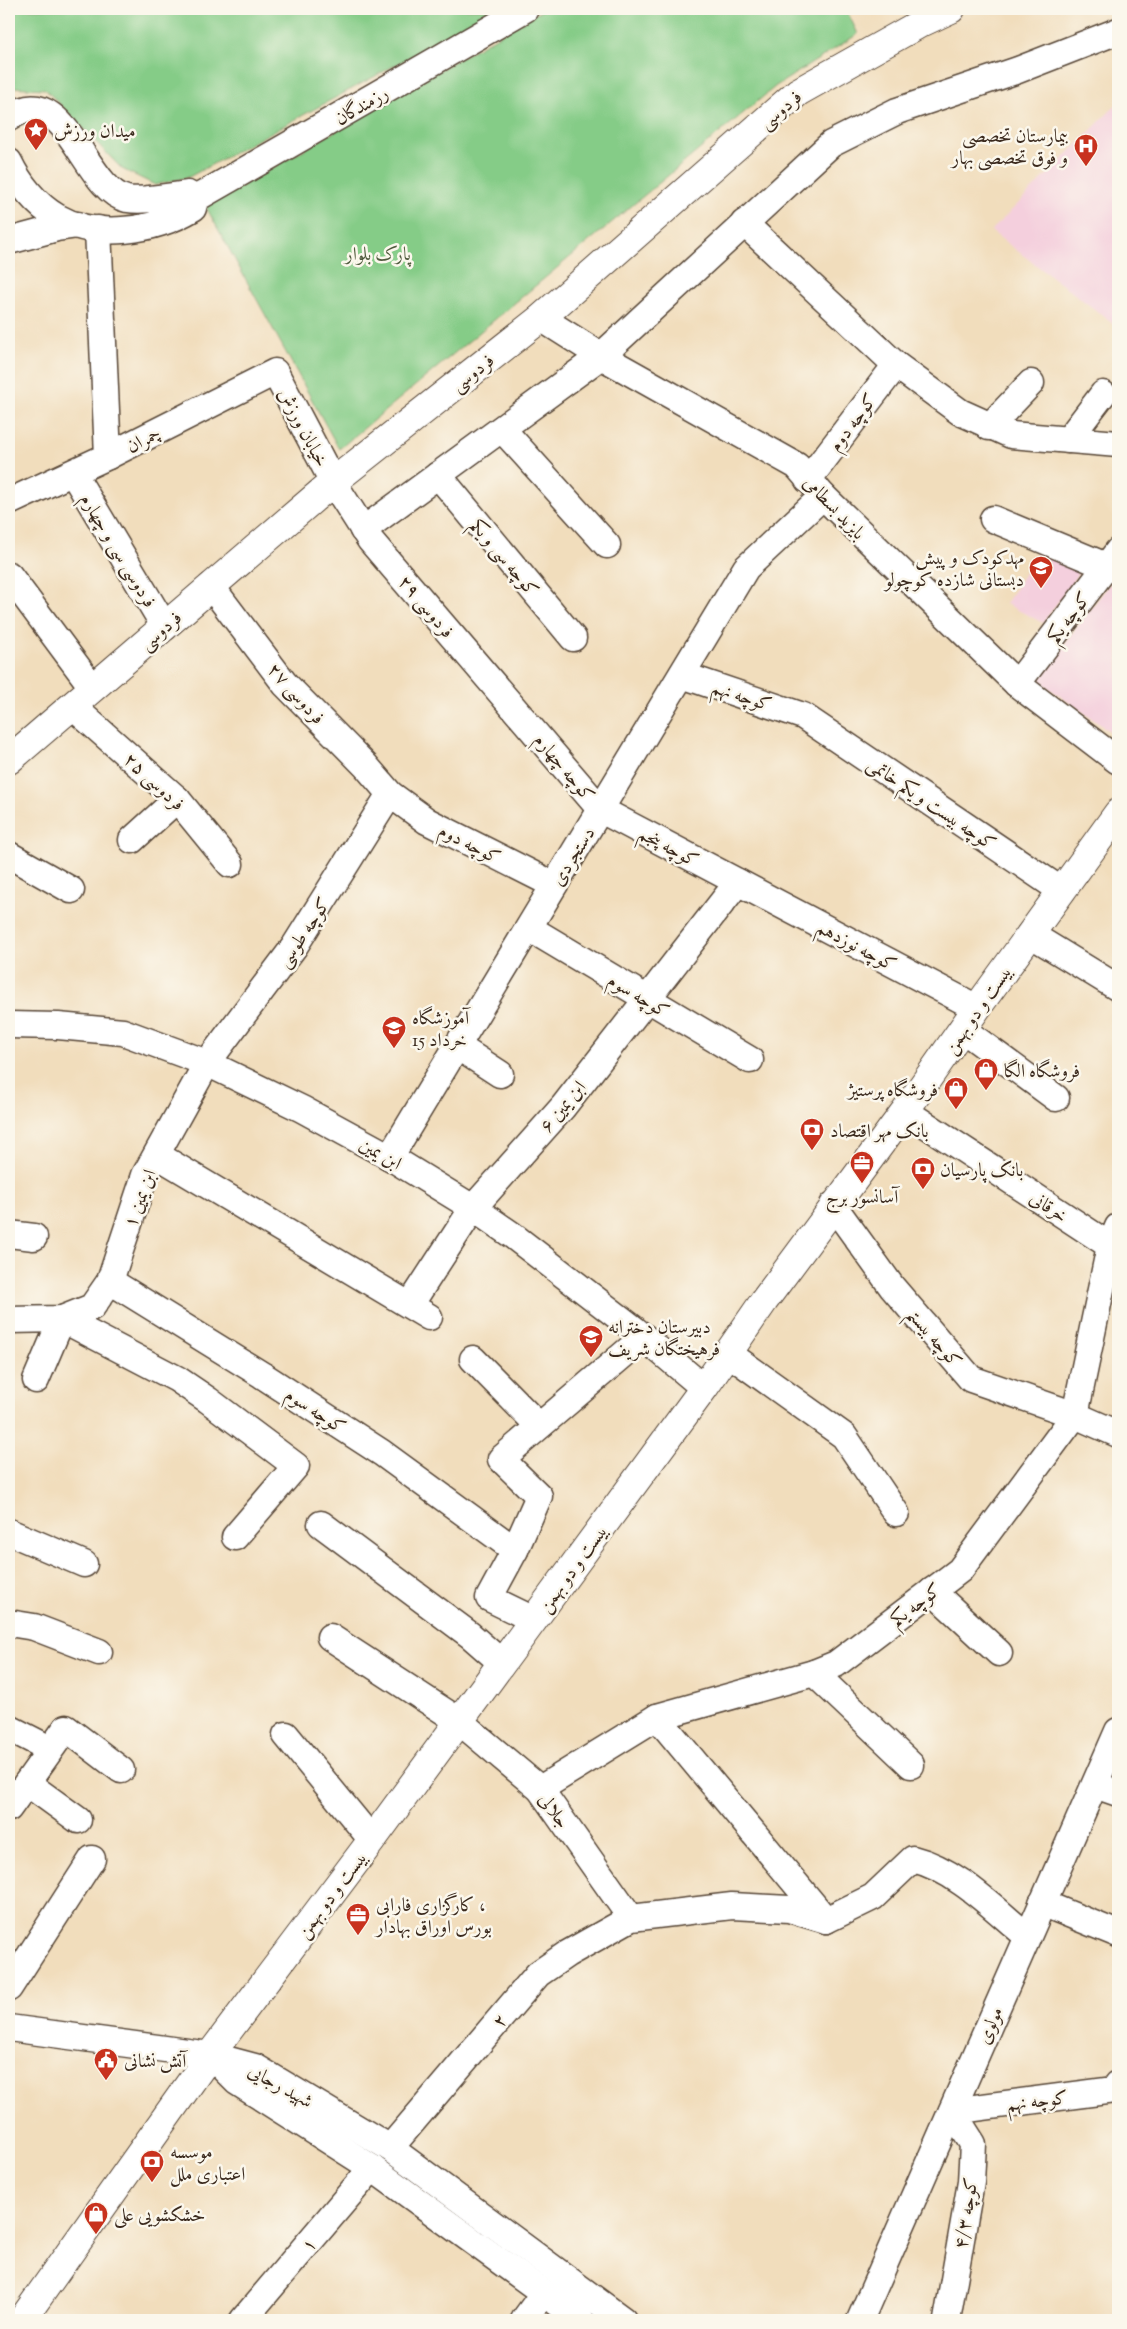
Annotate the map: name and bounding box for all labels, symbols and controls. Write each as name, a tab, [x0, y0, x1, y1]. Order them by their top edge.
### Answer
street label: رزمندگان	[330, 81, 394, 133]
street label: فردوسی	[754, 85, 809, 137]
place icon: میدان ورزش	[23, 117, 49, 151]
place label: میدان ورزش	[54, 119, 136, 146]
place label: بیمارستان تخصصی و فوق تخصصی بهار	[950, 124, 1068, 173]
hospital icon: بیمارستان تخصصی و فوق تخصصی بهار	[1073, 133, 1099, 167]
park label: پارک بلوار	[343, 242, 412, 269]
street label: فردوسی	[446, 348, 501, 400]
street label: خیابان ورزش	[270, 384, 334, 472]
street label: کوچه دوم	[823, 389, 886, 459]
street label: چمران	[122, 421, 166, 461]
street label: بایزید بسطامی	[796, 471, 871, 547]
street label: فردوسی سی و چهارم	[71, 489, 162, 614]
street label: کوچه سی و یکم	[461, 514, 544, 605]
place label: مهدکودک و پیش دبستانی شازده کوچولو	[883, 546, 1024, 595]
school or university icon: مهدکودک و پیش دبستانی شازده کوچولو	[1028, 555, 1054, 589]
street label: فردوسی ۲۹	[391, 570, 460, 645]
street label: کوچه یکم	[1042, 587, 1100, 651]
street label: فردوسی	[134, 606, 189, 658]
street label: فردوسی ۲۷	[260, 658, 330, 732]
street label: کوچه نهم	[707, 675, 775, 723]
street label: کوچه چهارم	[526, 728, 600, 809]
street label: فردوسی ۲۵	[117, 747, 190, 818]
street label: کوچه بیست و یکم خاتمی	[860, 752, 1000, 860]
street label: کوچه دوم	[433, 818, 505, 873]
street label: کوچه پنجم	[632, 821, 703, 878]
street label: دستجردی	[545, 823, 603, 892]
street label: کوچه طوسی	[272, 893, 339, 974]
street label: کوچه نوزدهم	[810, 915, 900, 982]
street label: بیست و دو بهمن	[938, 960, 1020, 1060]
street label: کوچه سوم	[601, 968, 674, 1027]
place label: آموزشگاه 15 خرداد	[412, 1005, 471, 1055]
school or university icon: آموزشگاه 15 خرداد	[381, 1015, 407, 1049]
shop icon: فروشگاه الگا	[973, 1057, 999, 1091]
place label: فروشگاه الگا	[1004, 1058, 1080, 1086]
street label: ابن یمین ۶	[534, 1076, 594, 1139]
shop icon: فروشگاه پرستيژ	[943, 1076, 969, 1110]
place label: فروشگاه پرستيژ	[846, 1077, 938, 1105]
bank icon: بانک مهر اقتصاد	[799, 1117, 825, 1151]
place label: بانک مهر اقتصاد	[830, 1119, 929, 1146]
street label: ابن یمین	[353, 1132, 406, 1178]
office icon: آسانسور برج	[849, 1150, 875, 1184]
bank icon: بانک پارسیان	[910, 1156, 936, 1190]
place label: بانک پارسیان	[940, 1158, 1023, 1185]
street label: ابن یمین ۱	[118, 1166, 165, 1232]
place label: آسانسور برج	[826, 1185, 900, 1214]
street label: خرقانی	[1023, 1186, 1072, 1230]
street label: کوچه بیستم	[896, 1302, 967, 1377]
place label: دبیرستان دخترانه فرهیختگان شریف	[608, 1315, 720, 1364]
school or university icon: دبیرستان دخترانه فرهیختگان شریف	[578, 1324, 604, 1358]
street label: کوچه سوم	[278, 1382, 350, 1443]
street label: بیست و دو بهمن	[533, 1520, 615, 1619]
street label: کوچه یکم	[885, 1578, 949, 1636]
street label: جلالی	[531, 1788, 575, 1835]
street label: بیست و دو بهمن	[291, 1846, 375, 1945]
place label: کارگزاری فارابی ، بورس اوراق بهادار	[374, 1892, 492, 1942]
office icon: کارگزاری فارابی ، بورس اوراق بهادار	[345, 1902, 371, 1936]
street label: مولوی	[971, 2003, 1011, 2049]
street label: ۲	[487, 2009, 515, 2035]
public building icon: آتش نشانی	[93, 2047, 119, 2081]
place label: آتش نشانی	[124, 2049, 188, 2076]
street label: شهید رجایی	[242, 2058, 317, 2116]
street label: کوچه نهم	[1005, 2085, 1070, 2123]
place label: موسسه اعتباری ملل	[170, 2140, 245, 2189]
bank icon: موسسه اعتباری ملل	[139, 2149, 165, 2183]
street label: کوچه ۴/۳	[949, 2176, 986, 2251]
shop icon: خشکشویی علی	[83, 2201, 109, 2235]
place label: خشکشویی علی	[114, 2203, 205, 2230]
street label: ۱	[296, 2233, 324, 2259]

